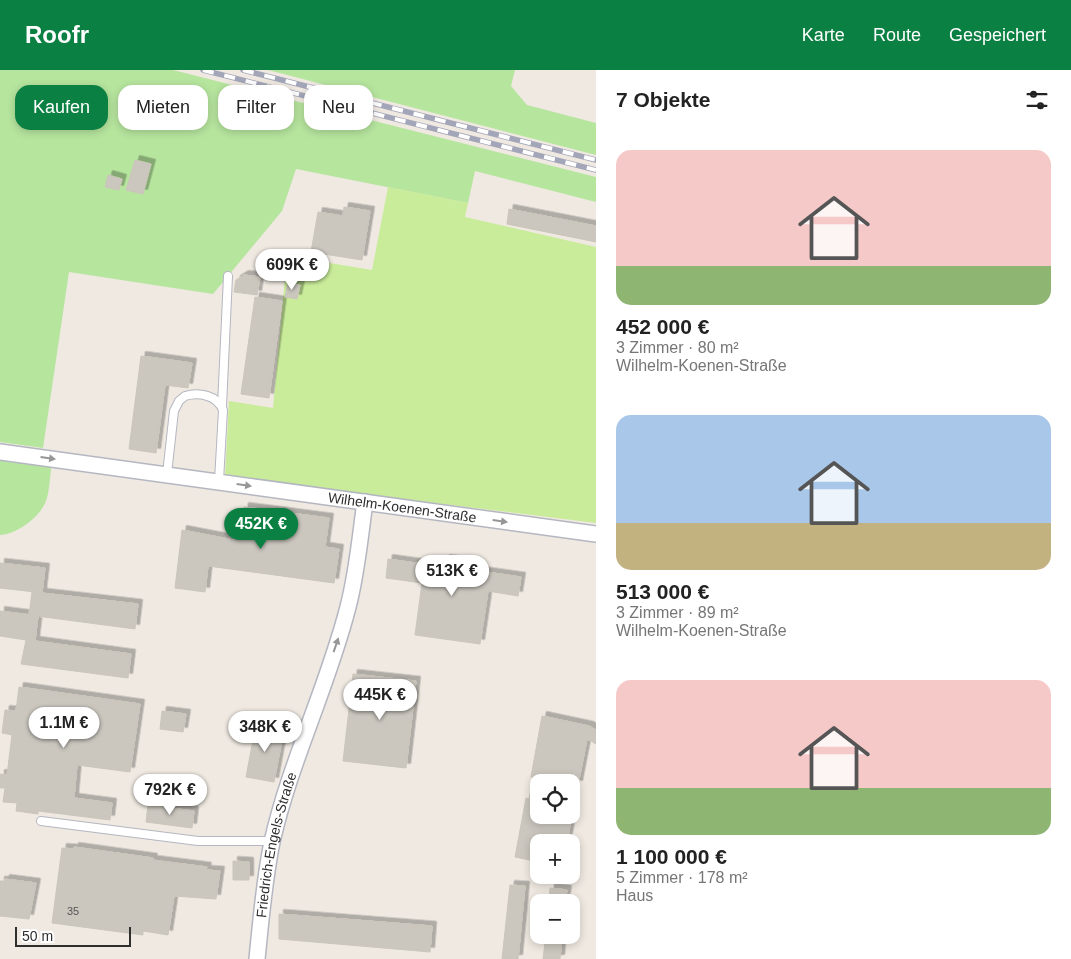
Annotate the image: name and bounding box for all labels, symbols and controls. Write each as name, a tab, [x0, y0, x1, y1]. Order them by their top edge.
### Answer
text: Roofr	[25, 21, 89, 48]
text: Karte	[802, 25, 845, 45]
text: Route	[873, 25, 921, 45]
text: Gespeichert	[949, 25, 1046, 45]
chip: Kaufen	[15, 85, 108, 130]
chip: Mieten	[118, 85, 208, 130]
chip: Filter	[218, 85, 294, 130]
chip: Neu	[304, 85, 373, 130]
icon: filters	[1023, 86, 1051, 114]
text: 7 Objekte	[616, 88, 711, 111]
icon: home	[789, 183, 879, 273]
pin: 609K €	[251, 248, 333, 291]
text: 609K €	[266, 256, 318, 273]
text: 452 000 €	[616, 315, 709, 338]
text: 3 Zimmer · 80 m²	[616, 339, 739, 356]
text: Wilhelm-Koenen-Straße	[616, 357, 787, 374]
icon: home	[789, 448, 879, 538]
one-way arrow	[41, 454, 57, 462]
one-way arrow	[236, 481, 252, 489]
street label: Wilhelm-Koenen-Straße	[327, 489, 478, 525]
pin: 452K €	[220, 508, 302, 550]
text: 452K €	[235, 515, 287, 532]
one-way arrow	[492, 517, 508, 525]
pin: 513K €	[411, 554, 493, 597]
text: 513K €	[426, 562, 478, 579]
text: 513 000 €	[616, 580, 709, 603]
text: 3 Zimmer · 89 m²	[616, 604, 739, 621]
text: Wilhelm-Koenen-Straße	[616, 622, 787, 639]
one-way arrow	[333, 637, 340, 652]
pin: 445K €	[339, 678, 421, 721]
text: 445K €	[354, 686, 406, 703]
pin: 1.1M €	[23, 706, 105, 749]
pin: 348K €	[224, 710, 306, 753]
icon: home	[789, 713, 879, 803]
text: 1.1M €	[40, 714, 88, 731]
text: 348K €	[239, 718, 291, 735]
street label: Friedrich-Engels-Straße	[253, 770, 300, 918]
pin: 792K €	[129, 774, 211, 816]
map controls	[530, 774, 580, 944]
button: locate	[530, 774, 580, 824]
text: 792K €	[144, 781, 196, 798]
button: +	[530, 834, 580, 884]
text: 1 100 000 €	[616, 845, 727, 868]
text: 5 Zimmer · 178 m²	[616, 869, 748, 886]
text: Haus	[616, 887, 653, 904]
button: −	[530, 894, 580, 944]
house number: 35	[67, 905, 79, 917]
scale bar	[15, 924, 131, 947]
text: 50 m	[22, 928, 53, 944]

